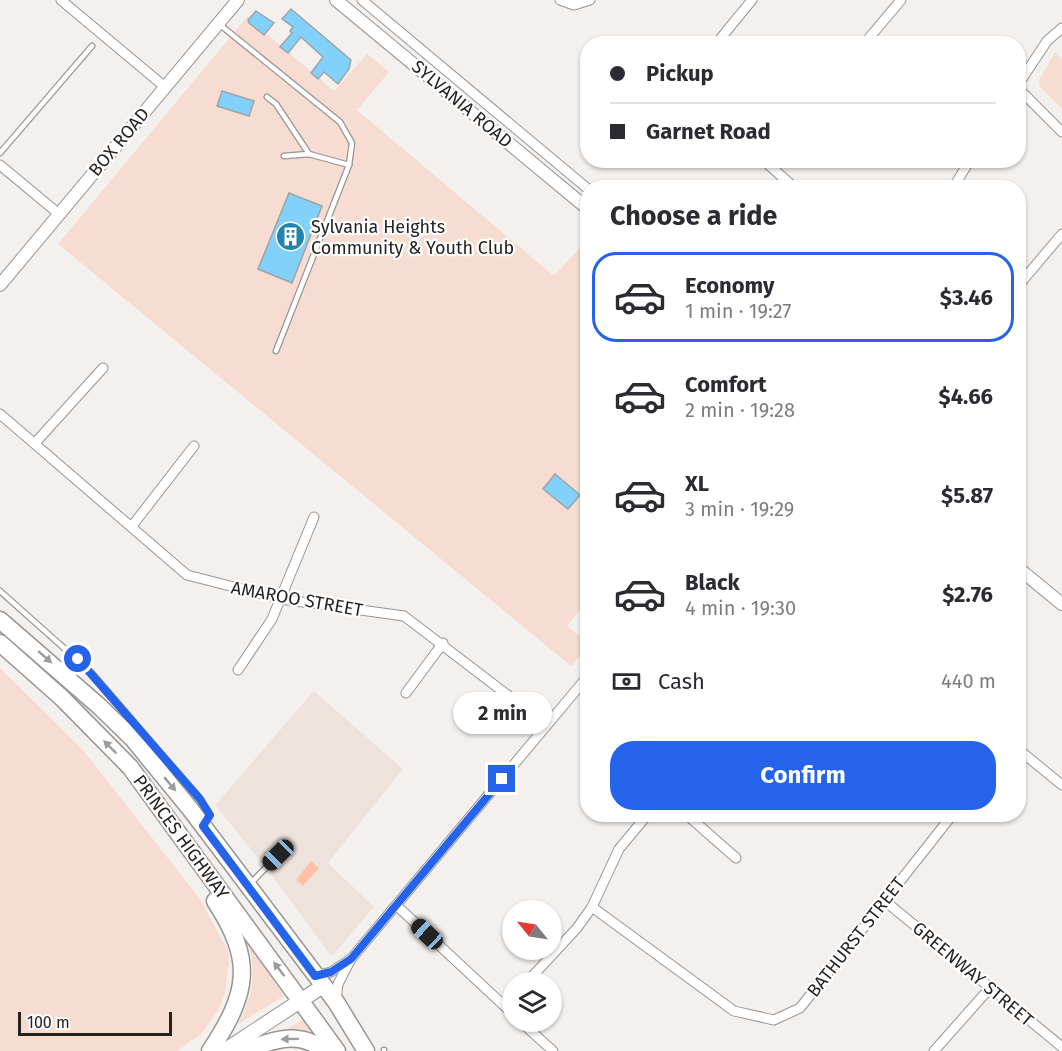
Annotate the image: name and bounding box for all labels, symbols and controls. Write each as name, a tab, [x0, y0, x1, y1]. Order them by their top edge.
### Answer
street label: SYLVANIA ROAD	[407, 56, 517, 152]
text: Pickup	[646, 60, 714, 87]
street label: BOX ROAD	[84, 103, 154, 181]
text: Garnet Road	[646, 118, 771, 145]
text: Choose a ride	[610, 200, 777, 232]
place label: Sylvania Heights Community & Youth Club	[311, 216, 514, 259]
building icon: Sylvania Heights Community & Youth Club	[274, 221, 306, 253]
icon: car	[613, 270, 667, 324]
text: Economy	[685, 272, 774, 299]
text: $3.46	[940, 284, 993, 311]
text: 1 min · 19:27	[685, 299, 791, 323]
icon: car	[613, 369, 667, 423]
text: Comfort	[685, 371, 766, 398]
text: $4.66	[939, 383, 993, 410]
text: 2 min · 19:28	[685, 398, 795, 422]
icon: car	[613, 468, 667, 522]
text: XL	[685, 470, 709, 497]
text: $5.87	[941, 482, 993, 509]
text: 3 min · 19:29	[685, 497, 794, 521]
icon: car	[613, 567, 667, 621]
text: Black	[685, 569, 740, 596]
street label: AMAROO STREET	[229, 577, 365, 622]
text: $2.76	[942, 581, 993, 608]
text: 4 min · 19:30	[685, 596, 796, 620]
route start	[64, 645, 91, 672]
one-way arrow	[37, 650, 52, 663]
icon: cash	[610, 665, 643, 698]
text: Cash	[658, 668, 705, 695]
text: 440 m	[941, 669, 996, 693]
callout: 2 min	[452, 692, 552, 734]
text: 2 min	[478, 701, 527, 725]
one-way arrow	[103, 740, 117, 755]
button: Confirm	[610, 741, 996, 810]
route end	[488, 765, 515, 792]
street label: PRINCES HIGHWAY	[128, 770, 234, 904]
one-way arrow	[163, 776, 176, 791]
car	[259, 836, 297, 874]
street label: BATHURST STREET	[802, 872, 910, 1001]
north arrow	[502, 900, 562, 960]
map controls	[502, 900, 562, 1032]
car	[408, 915, 446, 953]
street label: GREENWAY STREET	[908, 917, 1038, 1031]
one-way arrow	[273, 962, 285, 977]
button: layers	[502, 972, 562, 1032]
scale bar	[18, 1009, 172, 1036]
text: 100 m	[27, 1013, 70, 1032]
one-way arrow	[281, 1034, 300, 1044]

